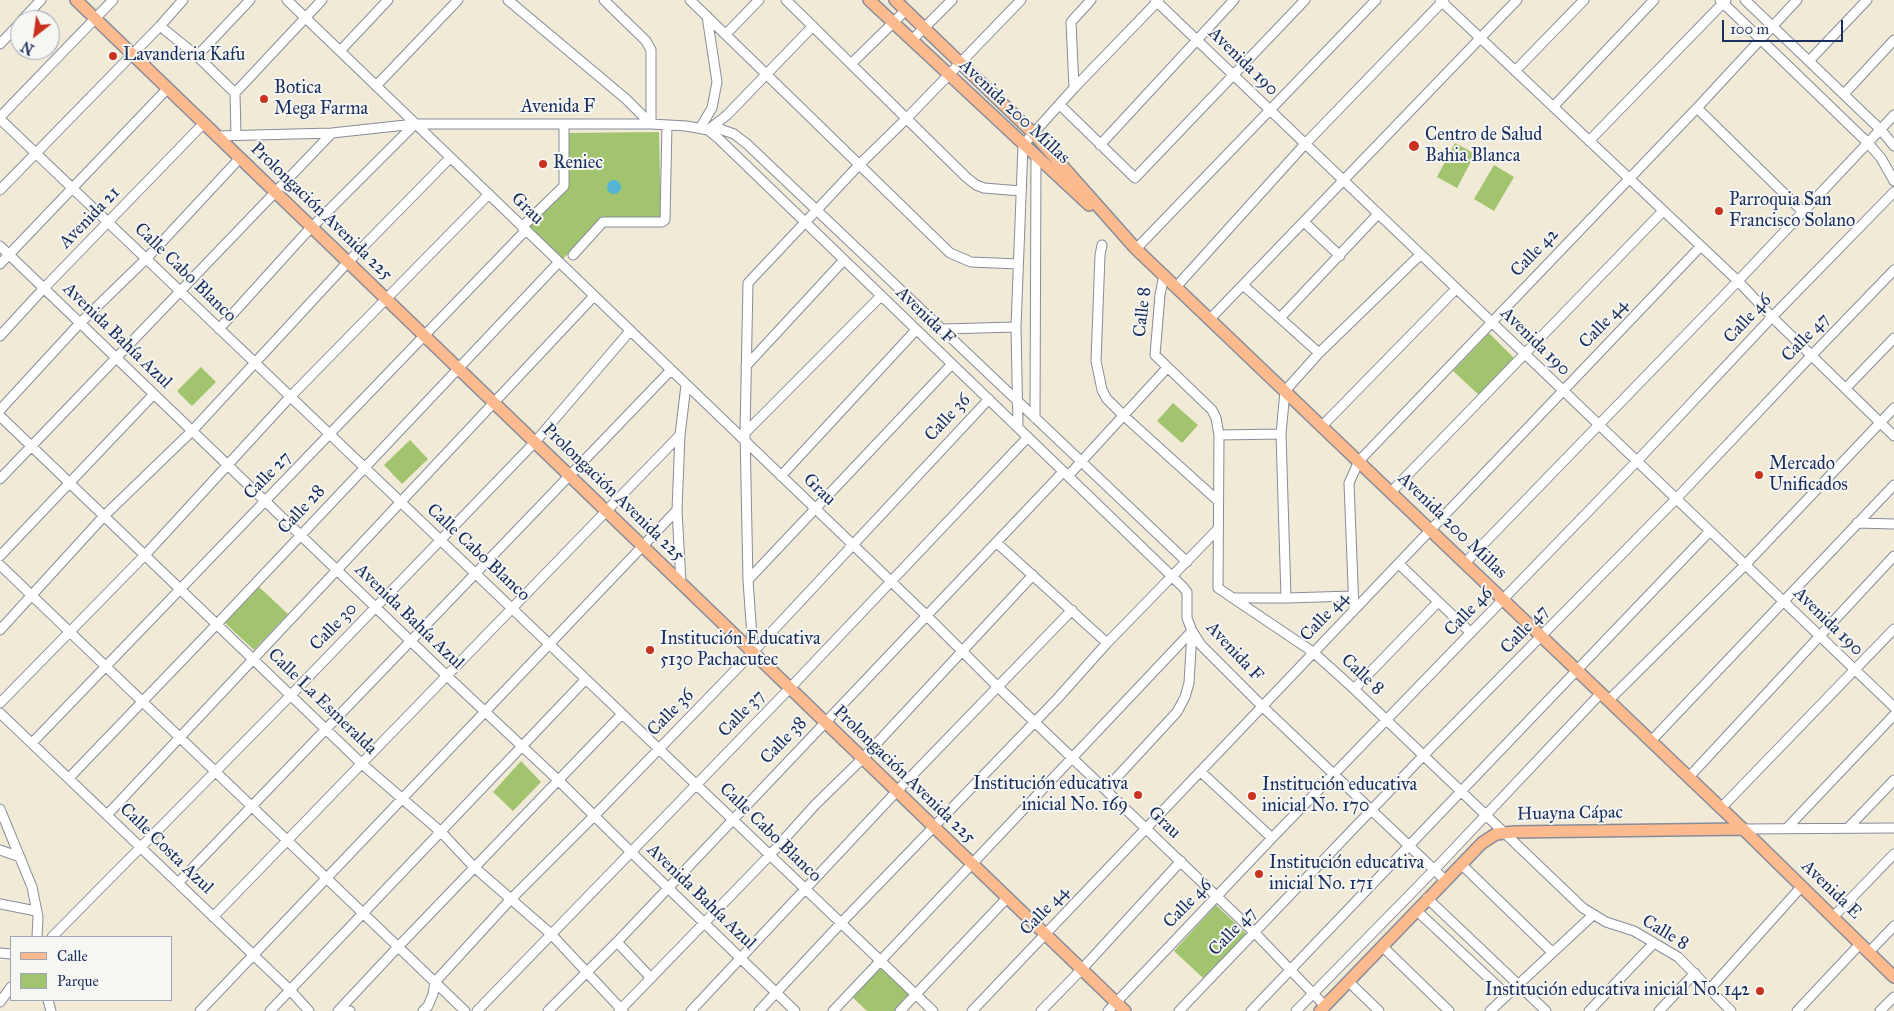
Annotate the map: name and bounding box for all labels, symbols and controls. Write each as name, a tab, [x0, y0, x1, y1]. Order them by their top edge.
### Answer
north arrow	[10, 10, 60, 60]
scale bar	[1724, 10, 1845, 42]
text: 100 m	[1730, 20, 1769, 38]
street label: Avenida 190	[1203, 23, 1283, 101]
text: N	[18, 37, 37, 58]
place label: Lavanderia Kafu	[123, 45, 245, 67]
marker: Lavanderia Kafu	[107, 50, 119, 62]
street label: Avenida 200 Millas	[954, 55, 1074, 169]
place label: Botica Mega Farma	[274, 78, 368, 120]
marker: Botica Mega Farma	[258, 93, 270, 105]
street label: Avenida F	[521, 97, 595, 119]
place label: Centro de Salud Bahia Blanca	[1425, 125, 1542, 168]
street label: Prolongación Avenida 225	[245, 138, 397, 286]
marker: Centro de Salud Bahia Blanca	[1407, 139, 1421, 153]
place label: Reniec	[553, 153, 603, 175]
marker: Reniec	[537, 158, 549, 170]
street label: Avenida 21	[55, 182, 125, 254]
street label: Grau	[506, 188, 548, 230]
place label: Parroquia San Francisco Solano	[1729, 190, 1855, 232]
marker: Parroquia San Francisco Solano	[1713, 205, 1725, 217]
street label: Calle Cabo Blanco	[129, 219, 241, 327]
street label: Calle 42	[1506, 224, 1564, 282]
street label: Avenida Bahía Azul	[58, 278, 176, 394]
street label: Avenida F	[891, 282, 959, 350]
street label: Calle 8	[1130, 286, 1156, 338]
street label: Calle 46	[1720, 290, 1776, 348]
street label: Calle 44	[1575, 295, 1633, 353]
street label: Avenida 190	[1495, 303, 1575, 381]
street label: Calle 47	[1777, 309, 1835, 367]
street label: Calle 36	[921, 390, 975, 446]
street label: Prolongación Avenida 225	[537, 419, 689, 567]
street label: Calle 27	[240, 447, 296, 505]
place label: Mercado Unificados	[1769, 454, 1848, 496]
street label: Avenida 200 Millas	[1393, 468, 1511, 584]
street label: Grau	[798, 469, 840, 511]
marker: Mercado Unificados	[1753, 469, 1765, 481]
street label: Calle 28	[274, 481, 330, 539]
street label: Calle Cabo Blanco	[422, 500, 534, 606]
street label: Avenida Bahía Azul	[350, 559, 468, 675]
street label: Calle 46	[1440, 583, 1498, 641]
street label: Avenida 190	[1788, 583, 1868, 661]
street label: Calle 44	[1296, 588, 1354, 646]
street label: Calle 30	[306, 598, 362, 656]
street label: Calle 47	[1496, 601, 1554, 659]
street label: Avenida F	[1201, 617, 1267, 687]
place label: Institución Educativa 5130 Pachacutec	[660, 629, 821, 672]
street label: Calle La Esmeralda	[263, 644, 381, 760]
marker: Institución Educativa 5130 Pachacutec	[644, 644, 656, 656]
street label: Calle 8	[1336, 650, 1388, 700]
street label: Calle 36	[643, 685, 699, 741]
street label: Calle 37	[714, 686, 770, 742]
street label: Prolongación Avenida 225	[828, 701, 980, 849]
street label: Calle 38	[756, 713, 812, 769]
place label: Institución educativa inicial No. 169	[973, 774, 1128, 816]
place label: Institución educativa inicial No. 170	[1262, 775, 1417, 818]
street label: Calle Cabo Blanco	[714, 779, 826, 887]
marker: Institución educativa inicial No. 169	[1132, 789, 1144, 801]
marker: Institución educativa inicial No. 170	[1246, 790, 1258, 802]
street label: Calle Costa Azul	[115, 799, 217, 899]
street label: Grau	[1143, 802, 1185, 844]
street label: Huayna Cápac	[1517, 802, 1623, 826]
street label: Avenida Bahía Azul	[642, 839, 760, 955]
place label: Institución educativa inicial No. 171	[1269, 853, 1424, 896]
street label: Avenida E	[1796, 856, 1866, 924]
marker: Institución educativa inicial No. 171	[1253, 868, 1265, 880]
street label: Calle 46	[1159, 875, 1217, 933]
street label: Calle 44	[1016, 882, 1074, 940]
street label: Calle 47	[1204, 903, 1262, 961]
street label: Calle 8	[1638, 911, 1692, 955]
legend	[10, 936, 172, 1001]
text: Calle	[57, 947, 88, 965]
text: Parque	[57, 972, 99, 990]
place label: Institución educativa inicial No. 142	[1485, 980, 1750, 1002]
marker: Institución educativa inicial No. 142	[1754, 985, 1766, 997]

